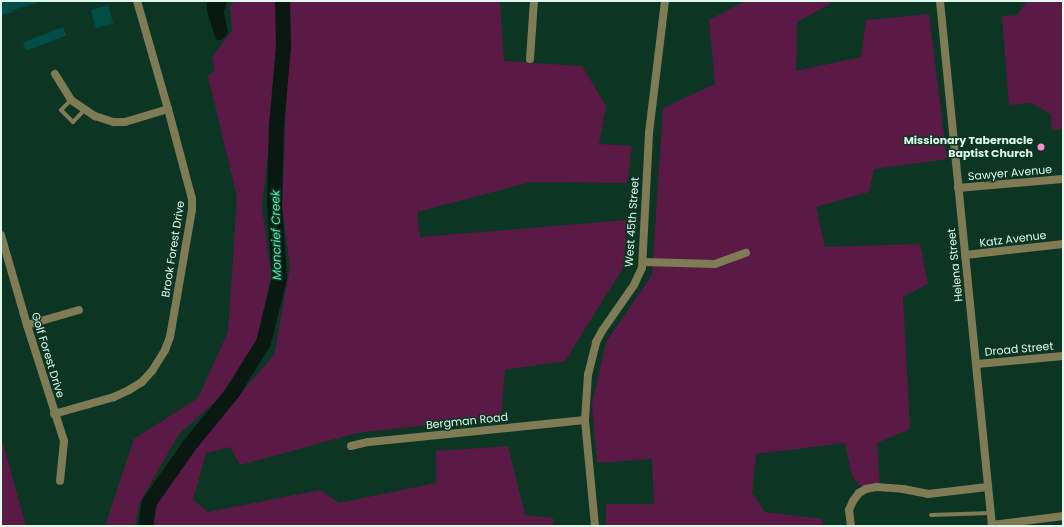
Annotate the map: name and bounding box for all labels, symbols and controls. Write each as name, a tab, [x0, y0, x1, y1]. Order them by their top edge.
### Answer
place label: Missionary Tabernacle Baptist Church	[904, 134, 1033, 160]
marker: Missionary Tabernacle Baptist Church	[1036, 142, 1046, 152]
street label: Sawyer Avenue	[967, 163, 1053, 183]
street label: West 45th Street	[622, 177, 642, 267]
water label: Moncrief Creek	[268, 190, 284, 280]
street label: Brook Forest Drive	[159, 200, 187, 298]
street label: Helena Street	[945, 228, 965, 302]
street label: Katz Avenue	[979, 228, 1047, 250]
street label: Golf Forest Drive	[29, 311, 67, 399]
street label: Droad Street	[984, 339, 1054, 359]
street label: Bergman Road	[425, 410, 509, 432]

